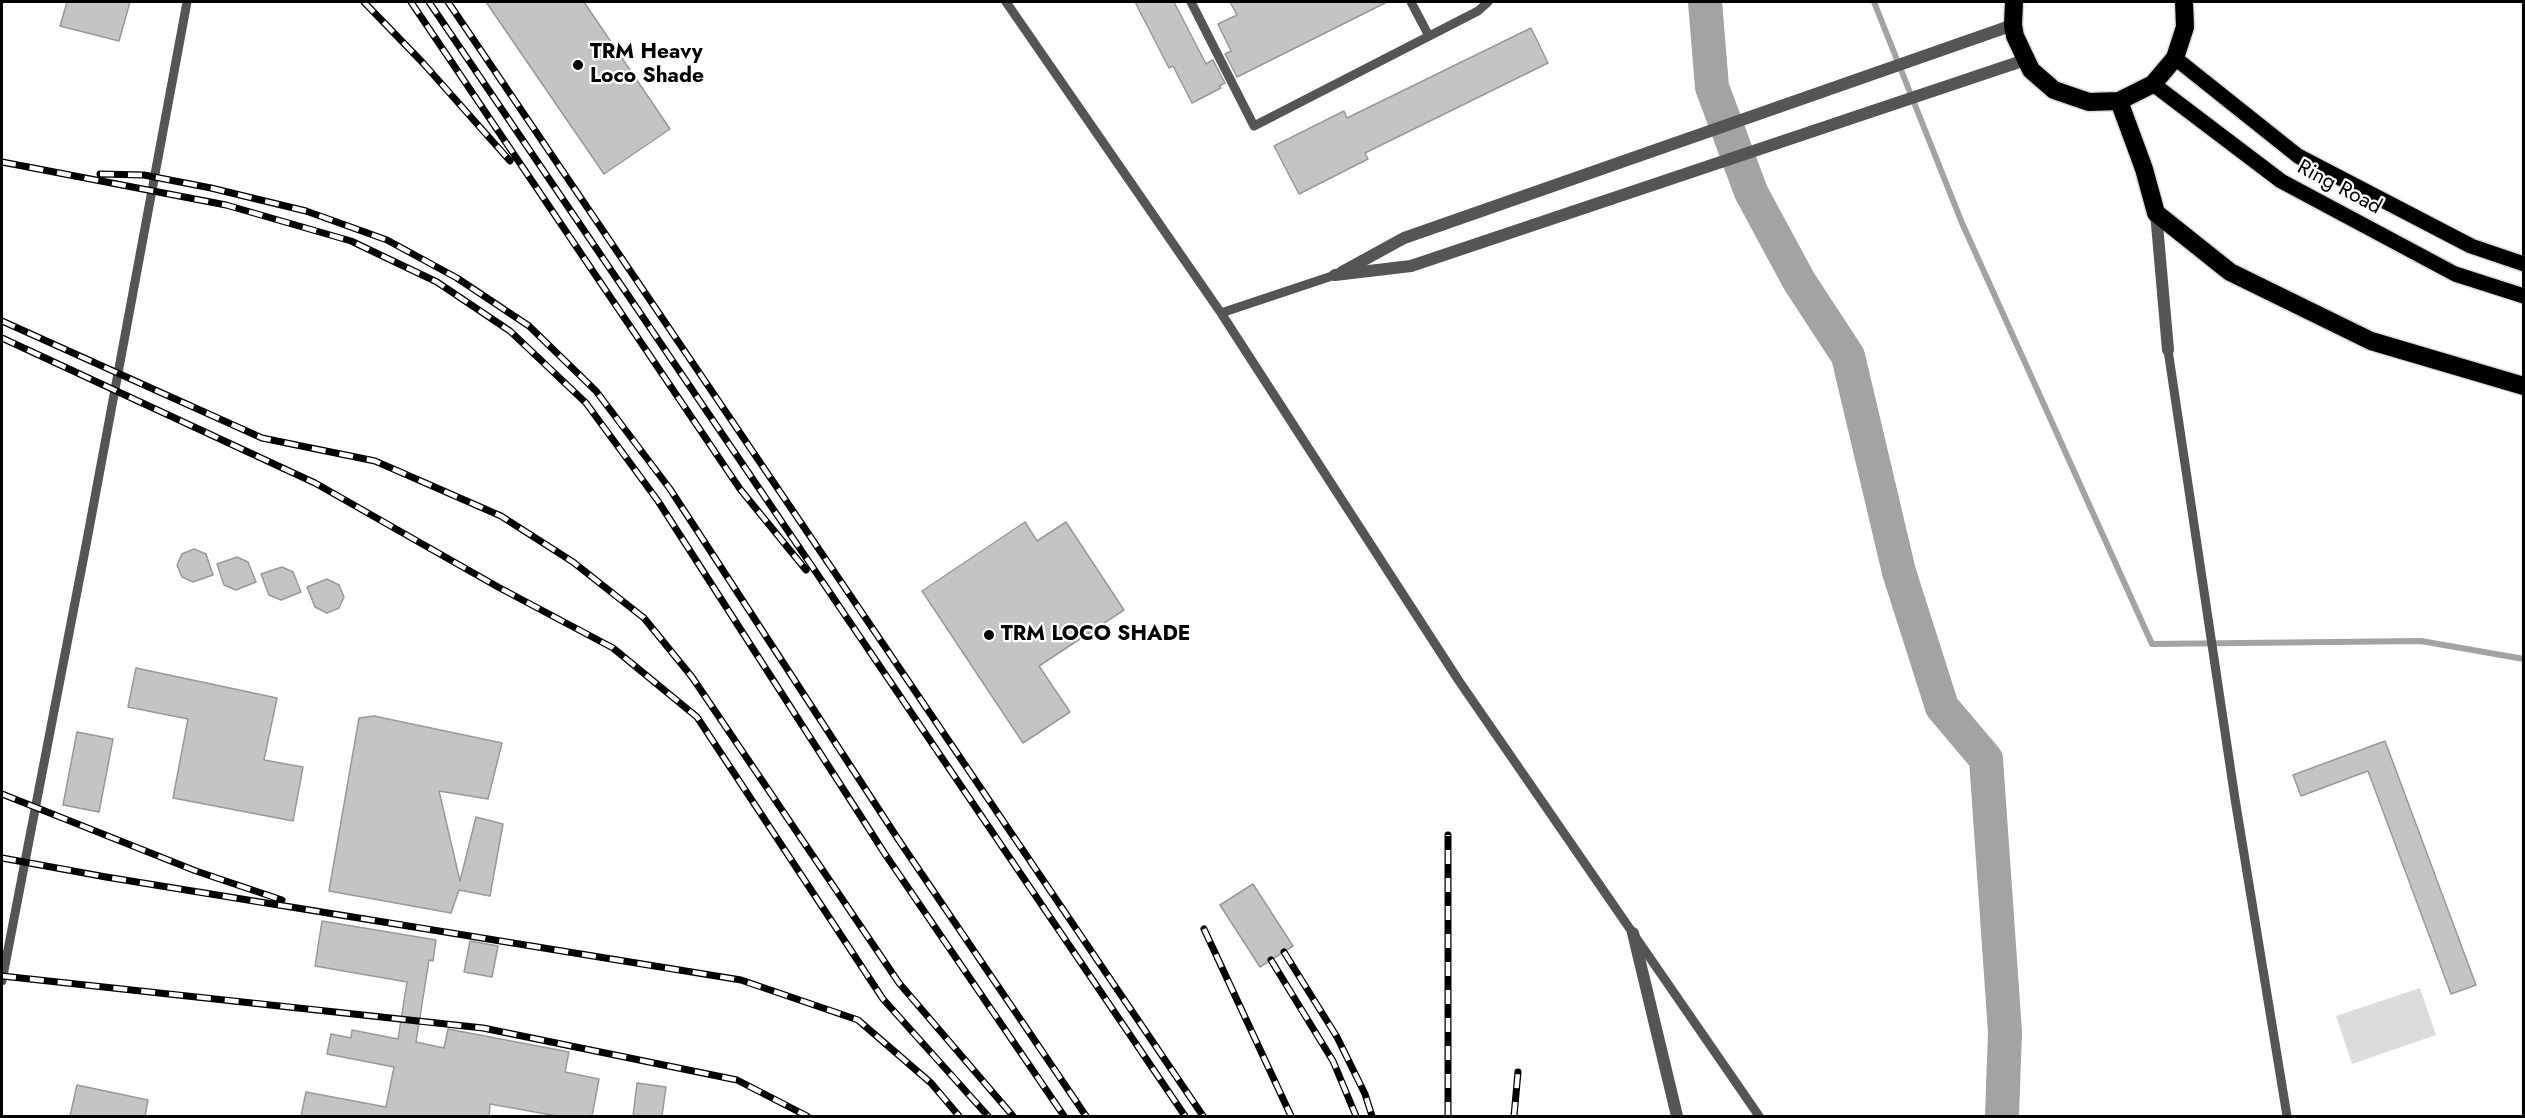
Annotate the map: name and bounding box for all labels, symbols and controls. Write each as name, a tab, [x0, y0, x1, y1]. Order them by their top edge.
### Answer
place label: TRM Heavy Loco Shade	[590, 40, 704, 90]
marker: TRM Heavy Loco Shade	[571, 58, 585, 72]
street label: Ring Road	[2293, 155, 2385, 221]
place label: TRM LOCO SHADE	[1001, 622, 1190, 648]
marker: TRM LOCO SHADE	[982, 628, 996, 642]

